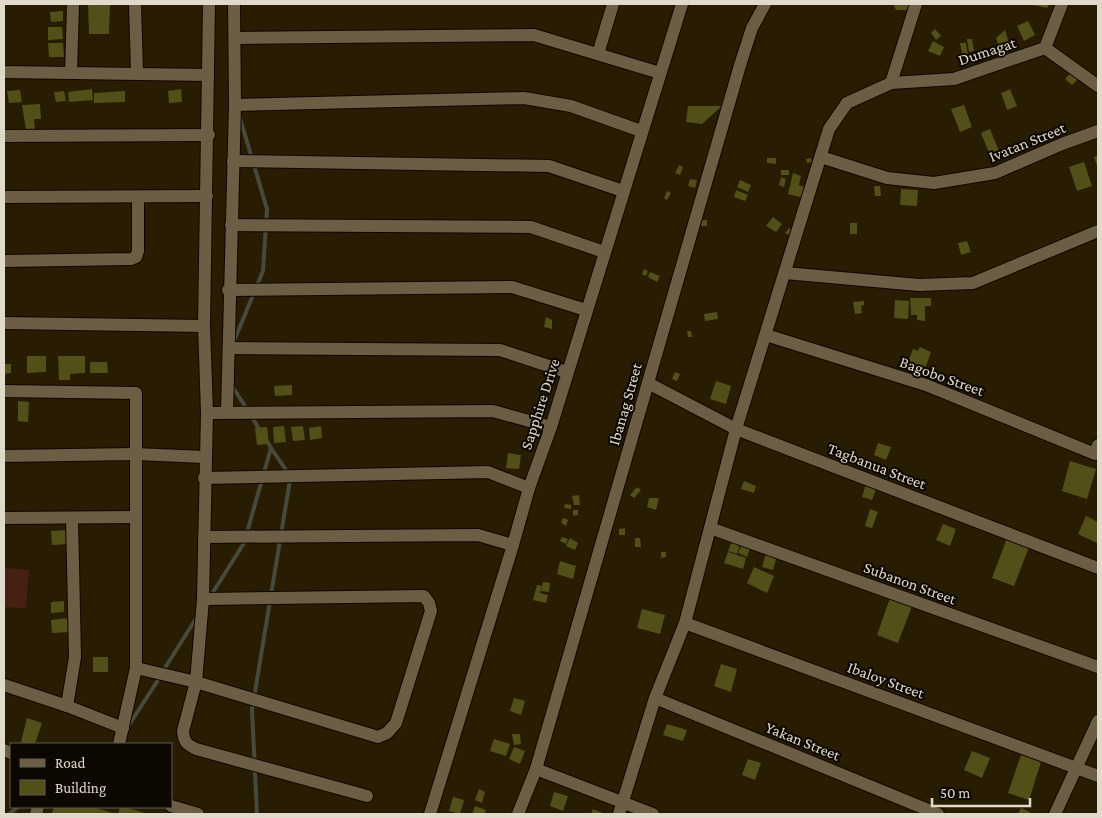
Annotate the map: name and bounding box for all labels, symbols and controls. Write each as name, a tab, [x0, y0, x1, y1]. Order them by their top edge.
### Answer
street label: Dumagat	[956, 33, 1019, 69]
street label: Ivatan Street	[986, 119, 1068, 165]
street label: Bagobo Street	[897, 353, 987, 400]
street label: Sapphire Drive	[517, 356, 564, 452]
street label: Ibanag Street	[605, 360, 646, 447]
street label: Tagbanua Street	[825, 439, 929, 494]
street label: Subanon Street	[861, 558, 959, 608]
street label: Ibaloy Street	[845, 658, 927, 703]
street label: Yakan Street	[763, 718, 843, 764]
legend	[10, 743, 172, 808]
text: Road	[55, 755, 86, 771]
scale bar	[932, 776, 1030, 808]
text: Building	[55, 780, 106, 797]
text: 50 m	[940, 785, 970, 801]

